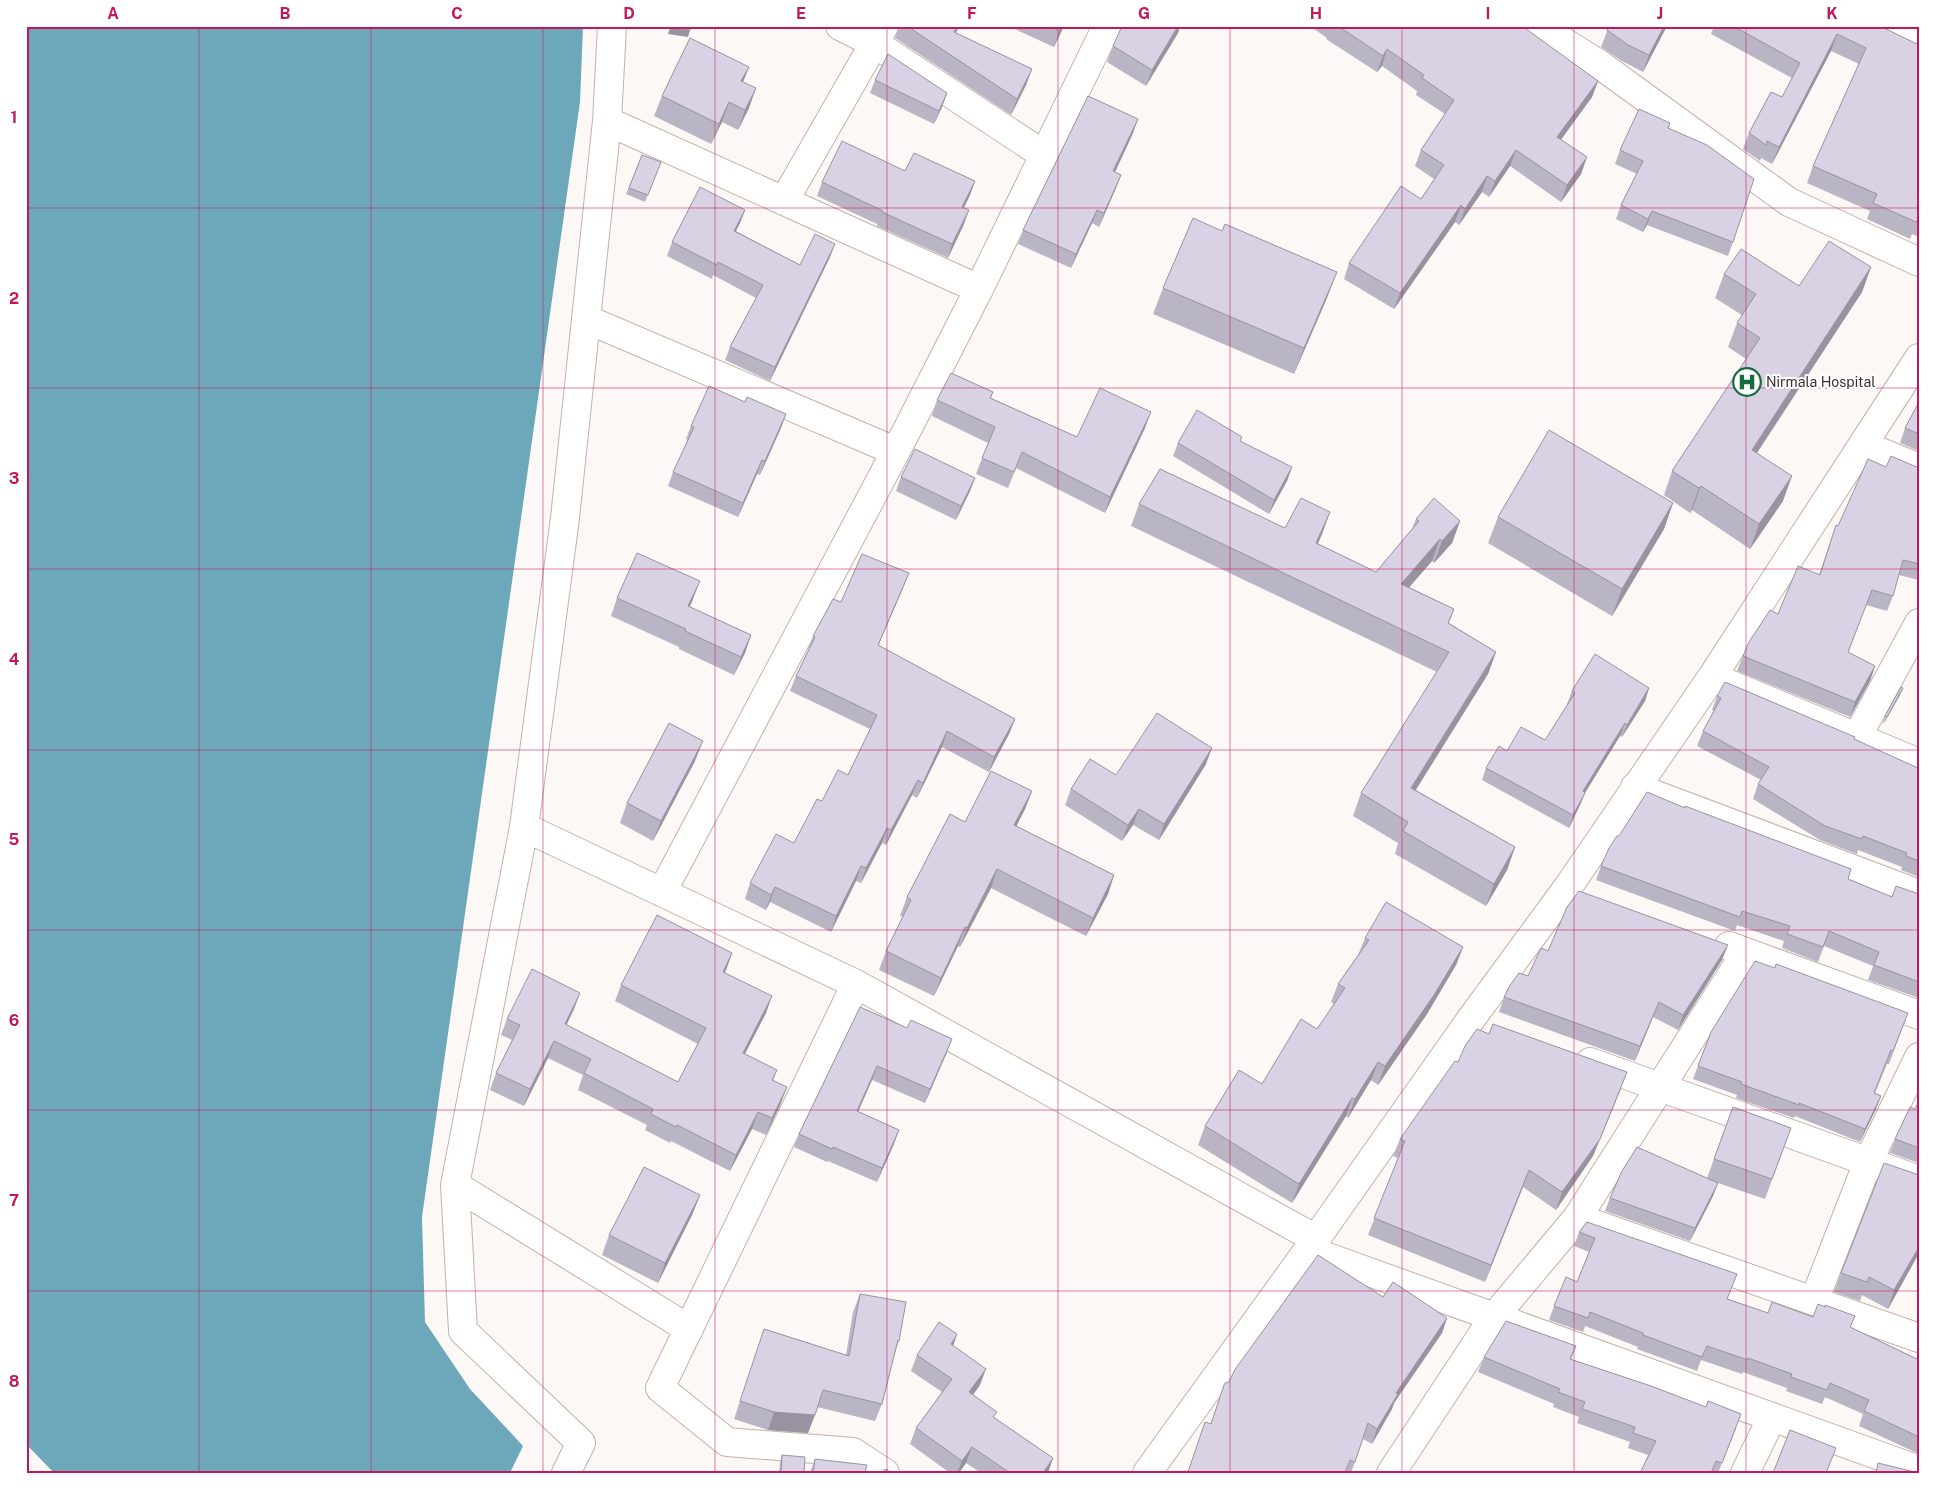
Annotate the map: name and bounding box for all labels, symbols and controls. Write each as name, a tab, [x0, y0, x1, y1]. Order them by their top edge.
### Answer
text: A	[107, 4, 119, 23]
text: B	[280, 4, 291, 23]
text: C	[451, 4, 463, 23]
text: D	[623, 4, 635, 23]
text: E	[796, 4, 806, 23]
text: F	[967, 4, 977, 23]
text: G	[1138, 4, 1150, 23]
text: H	[1310, 4, 1322, 23]
text: I	[1486, 4, 1490, 23]
text: J	[1657, 4, 1663, 23]
text: K	[1826, 4, 1838, 23]
text: 1	[11, 108, 17, 127]
text: 2	[9, 289, 19, 308]
hospital icon: Nirmala Hospital	[1732, 367, 1762, 397]
place label: Nirmala Hospital	[1766, 374, 1876, 390]
text: 3	[9, 469, 19, 488]
text: 4	[9, 650, 20, 669]
text: 5	[9, 830, 20, 849]
text: 6	[9, 1011, 19, 1030]
text: 7	[9, 1191, 19, 1210]
text: 8	[9, 1372, 20, 1391]

